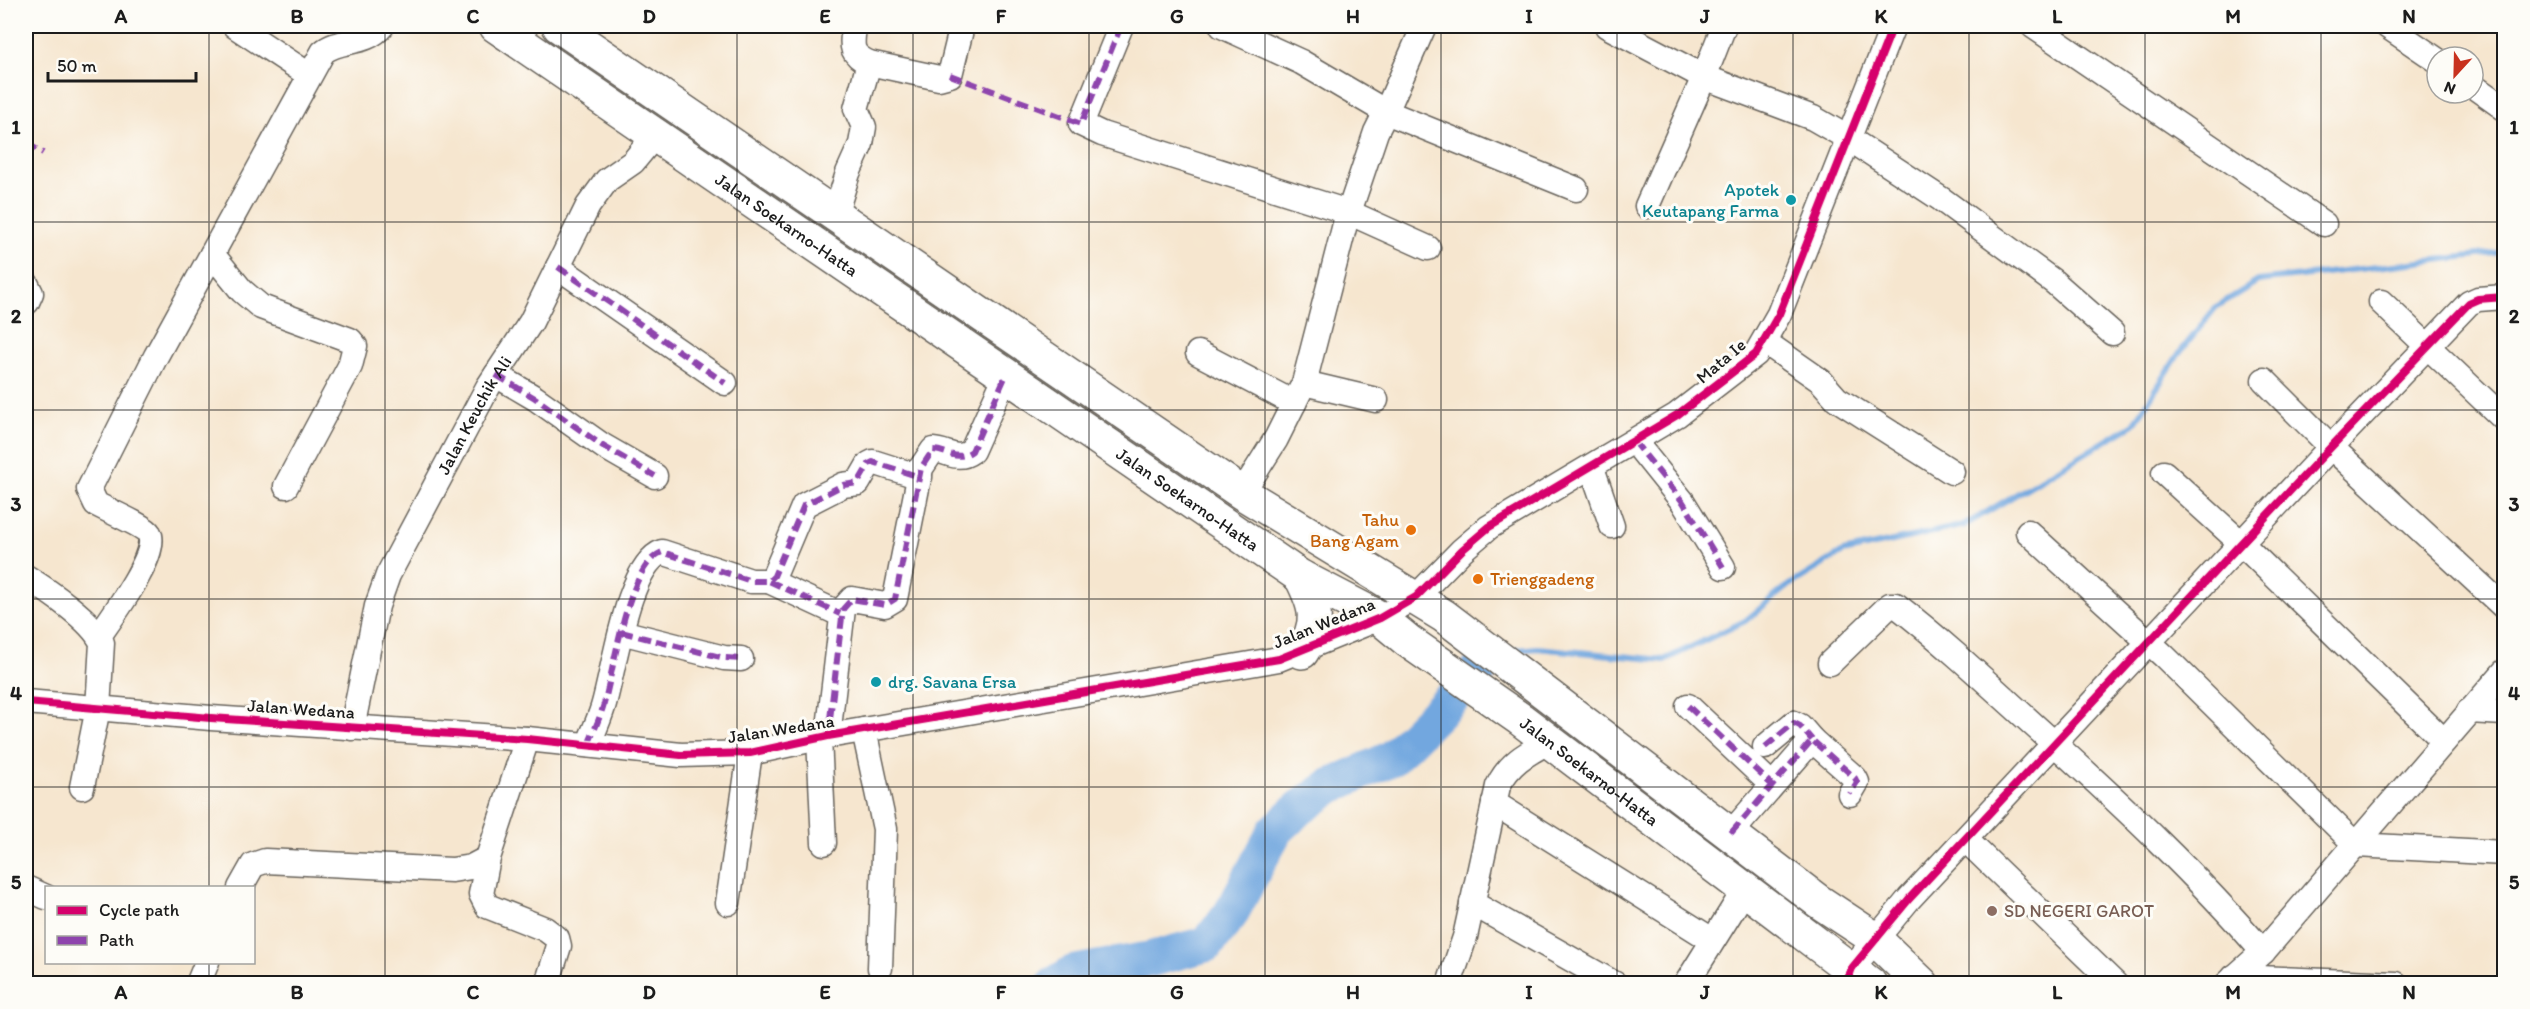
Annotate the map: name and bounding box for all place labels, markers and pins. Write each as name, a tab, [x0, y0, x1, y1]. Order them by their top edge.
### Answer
place label: Apotek Keutapang Farma	[1642, 179, 1780, 222]
marker: Apotek Keutapang Farma	[1784, 193, 1798, 207]
place label: Tahu Bang Agam	[1310, 509, 1399, 552]
marker: Tahu Bang Agam	[1404, 523, 1418, 537]
place label: Trienggadeng	[1490, 568, 1595, 590]
marker: Trienggadeng	[1471, 572, 1485, 586]
place label: drg. Savana Ersa	[888, 671, 1017, 693]
marker: drg. Savana Ersa	[869, 675, 883, 689]
place label: SD NEGERI GAROT	[2004, 900, 2154, 922]
marker: SD NEGERI GAROT	[1985, 904, 1999, 918]

